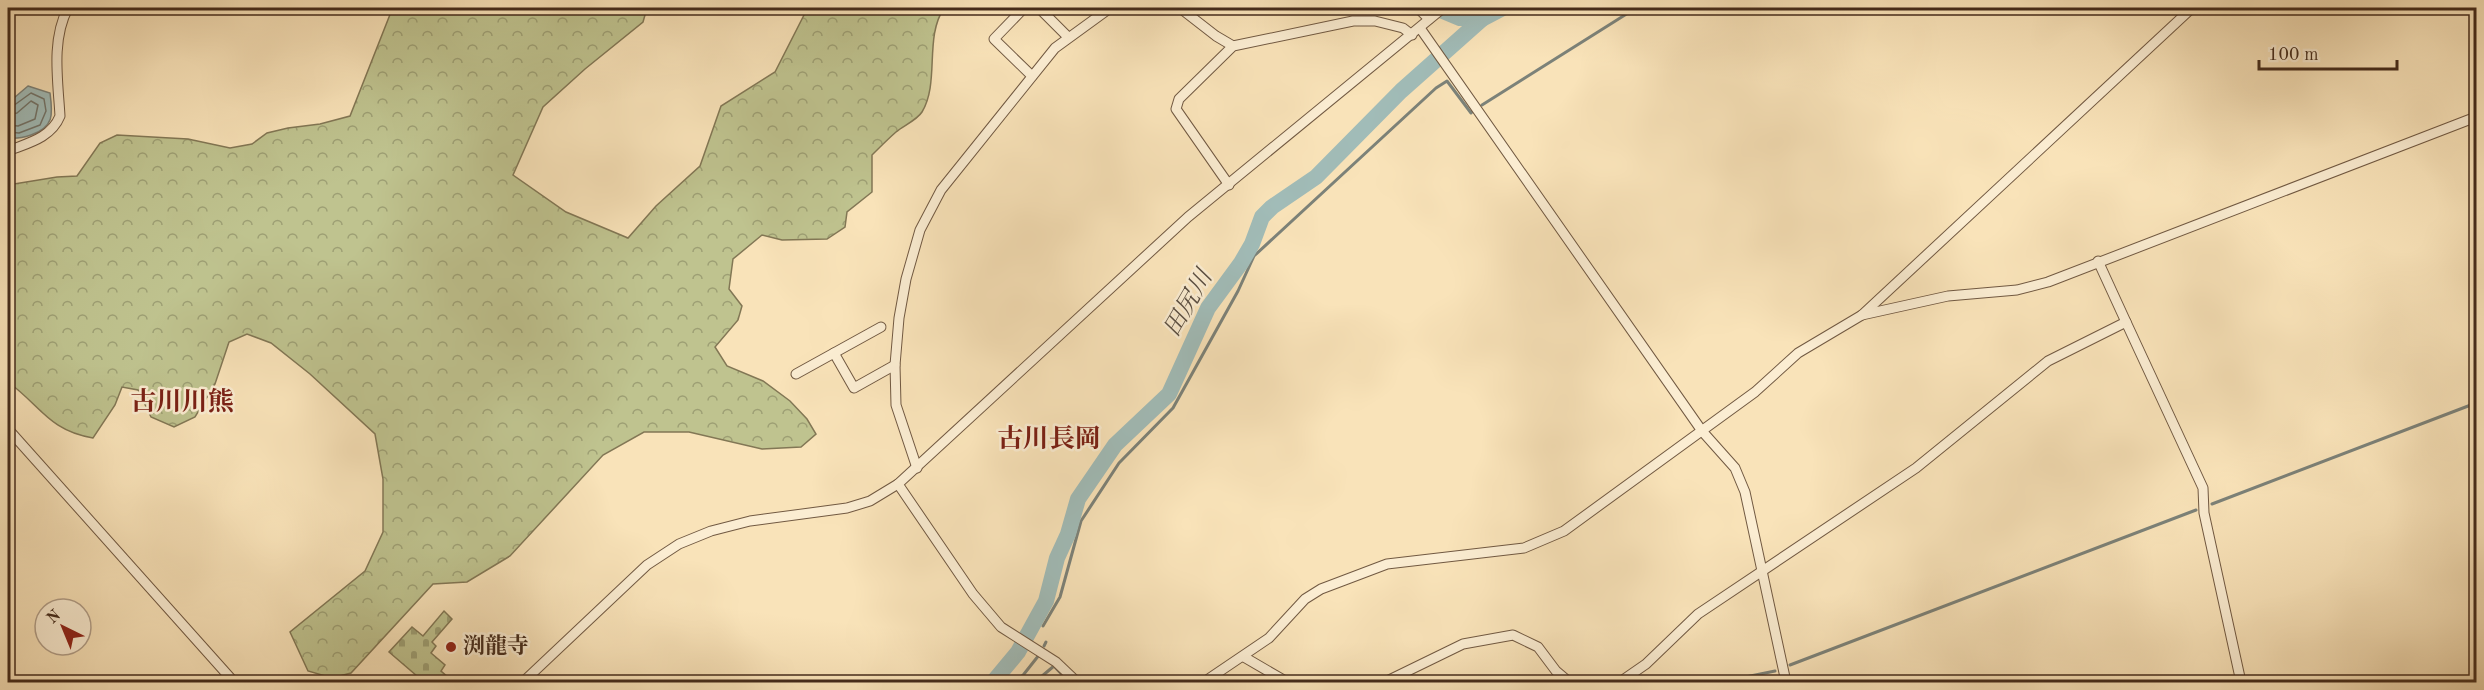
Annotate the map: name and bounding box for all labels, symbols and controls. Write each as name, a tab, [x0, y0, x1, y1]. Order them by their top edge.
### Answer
scale bar	[2259, 33, 2397, 71]
text: 100 m	[2268, 46, 2319, 64]
water label: 田尻川	[1159, 263, 1219, 341]
district label: 古川川熊	[130, 387, 234, 416]
district label: 古川長岡	[997, 424, 1101, 453]
north arrow	[33, 597, 93, 657]
text: N	[44, 607, 65, 628]
place label: 渕龍寺	[463, 634, 529, 658]
marker: 渕龍寺	[444, 640, 458, 654]

